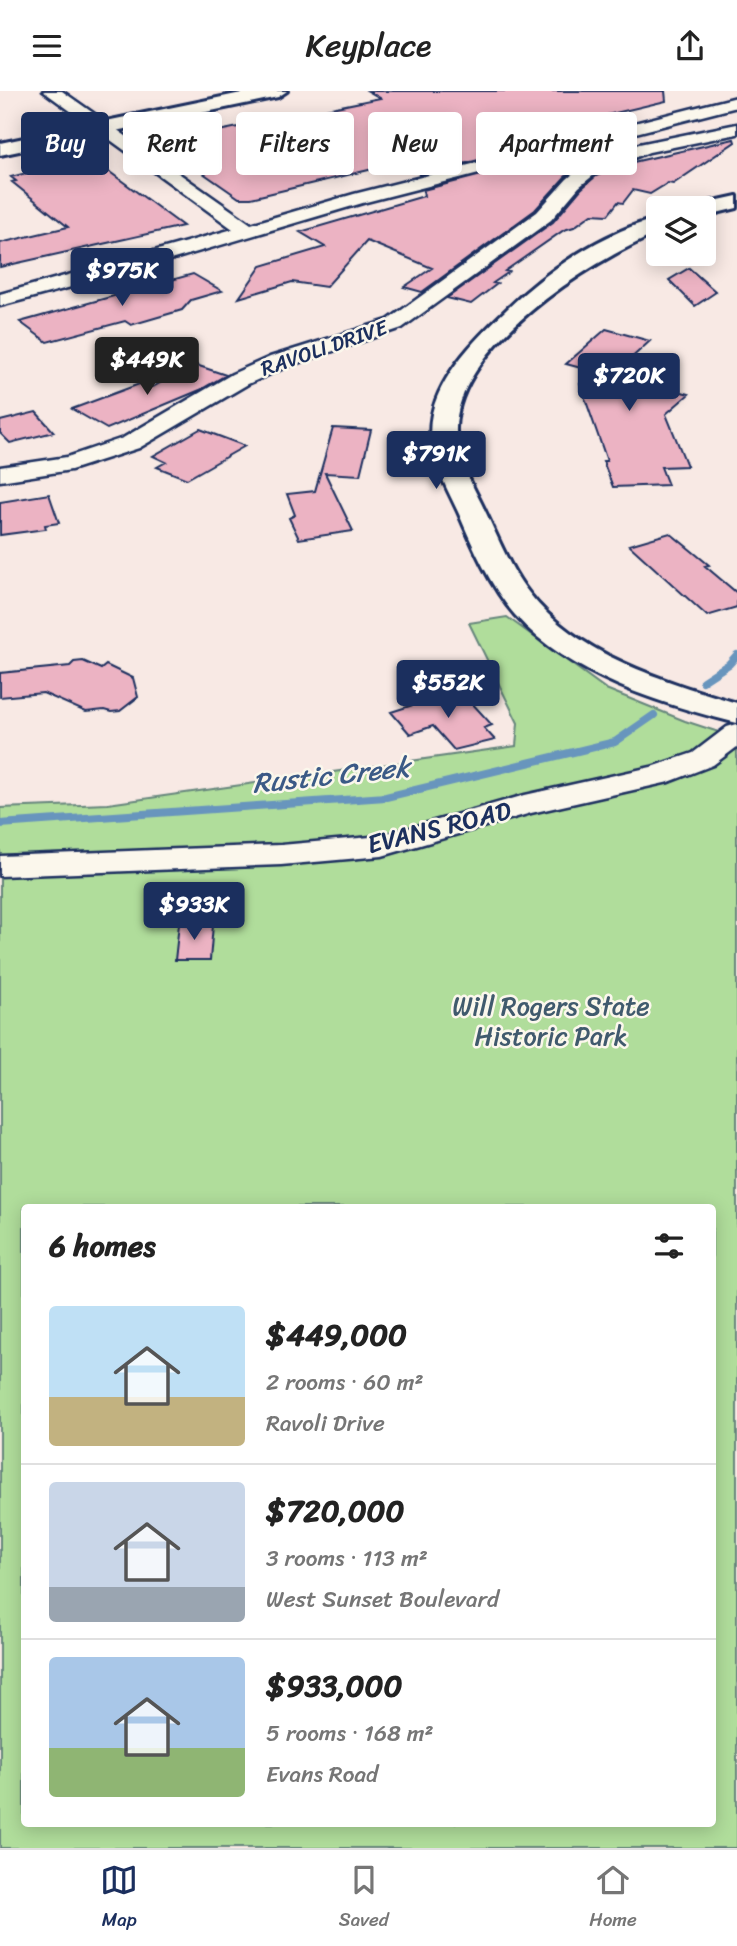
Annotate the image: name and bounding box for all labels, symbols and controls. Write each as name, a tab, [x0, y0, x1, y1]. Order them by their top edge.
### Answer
text: Keyplace	[306, 17, 431, 74]
icon: menu	[28, 27, 66, 65]
icon: share	[671, 27, 709, 65]
chip: Buy	[21, 112, 109, 175]
chip: Rent	[123, 112, 222, 175]
chip: Filters	[236, 112, 354, 175]
chip: New	[368, 112, 462, 175]
chip: Apartment	[476, 112, 637, 175]
map controls	[646, 196, 716, 266]
button: layers	[646, 196, 716, 266]
pin: $975K	[73, 249, 171, 308]
text: $975K	[87, 250, 157, 291]
street label: RAVOLI DRIVE	[255, 308, 394, 387]
pin: $449K	[98, 337, 196, 397]
text: $449K	[111, 339, 183, 380]
pin: $720K	[580, 353, 678, 413]
text: $720K	[594, 355, 664, 396]
pin: $791K	[387, 431, 485, 491]
text: $791K	[403, 433, 469, 474]
pin: $552K	[399, 661, 497, 720]
text: $552K	[413, 662, 483, 703]
water label: Rustic Creek	[250, 742, 415, 808]
street label: EVANS ROAD	[362, 787, 516, 867]
pin: $933K	[145, 883, 243, 942]
text: $933K	[160, 884, 228, 925]
park label: Will Rogers State Historic Park	[452, 983, 650, 1059]
text: 6 homes	[49, 1219, 156, 1273]
icon: filters	[650, 1227, 688, 1265]
text: $449,000	[266, 1308, 407, 1362]
icon: home	[105, 1334, 189, 1418]
text: 2 rooms · 60 m²	[266, 1362, 424, 1403]
text: Ravoli Drive	[266, 1403, 385, 1444]
text: $720,000	[266, 1484, 405, 1538]
icon: home	[105, 1510, 189, 1594]
text: 3 rooms · 113 m²	[266, 1538, 428, 1579]
text: West Sunset Boulevard	[266, 1579, 499, 1620]
text: $933,000	[266, 1659, 403, 1713]
icon: home	[105, 1685, 189, 1769]
text: 5 rooms · 168 m²	[266, 1713, 434, 1754]
text: Evans Road	[266, 1754, 378, 1795]
tab: Map	[100, 1861, 138, 1936]
tab: Saved	[339, 1861, 389, 1936]
tab: Home	[589, 1861, 637, 1936]

